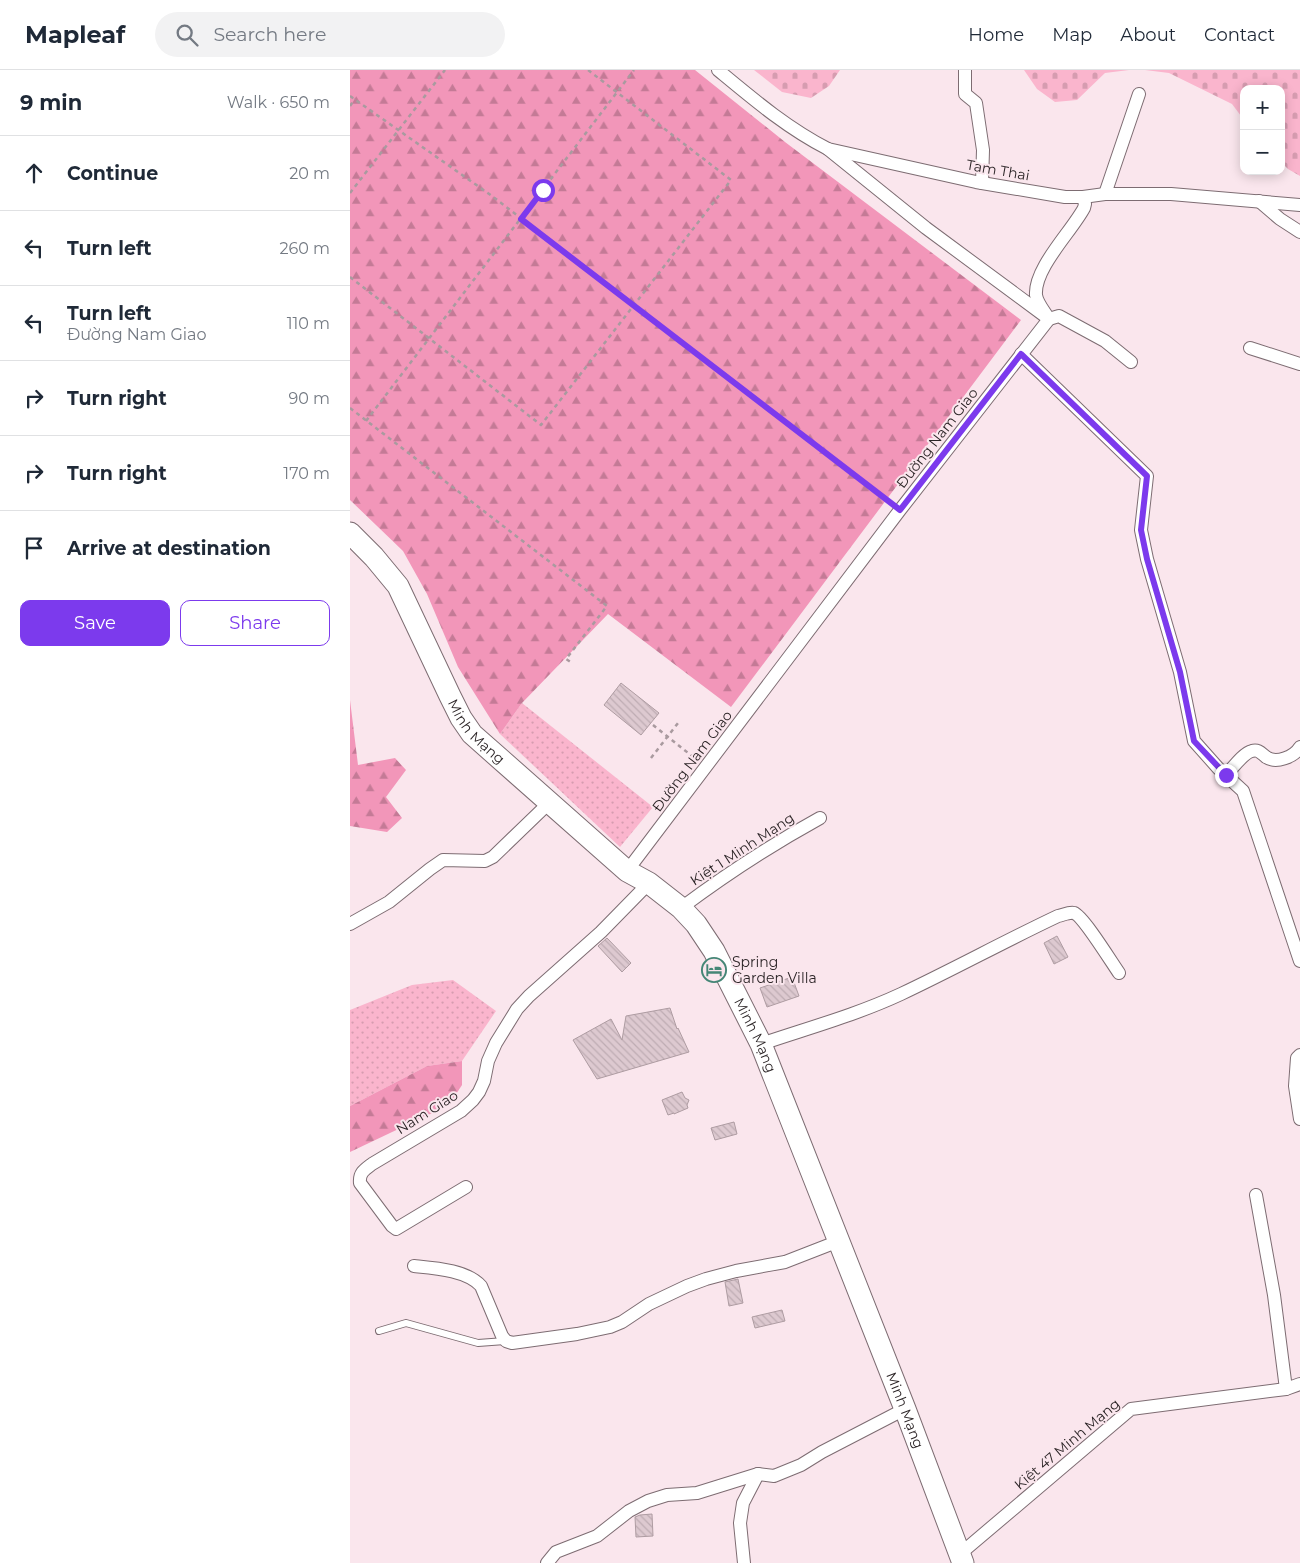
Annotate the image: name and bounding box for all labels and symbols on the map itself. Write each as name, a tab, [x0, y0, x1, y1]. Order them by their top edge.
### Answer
street label: Tam Thai	[965, 156, 1031, 184]
route start	[532, 179, 555, 202]
street label: Đường Nam Giao	[892, 384, 982, 492]
street label: Minh Mạng	[444, 696, 509, 768]
street label: Đường Nam Giao	[648, 707, 736, 815]
route end	[1215, 764, 1238, 787]
street label: Kiệt 1 Minh Mạng	[686, 809, 798, 889]
place label: Spring Garden Villa	[732, 953, 817, 987]
hotel icon: Spring Garden Villa	[701, 957, 727, 983]
street label: Minh Mạng	[730, 995, 780, 1075]
street label: Nam Giao	[393, 1086, 462, 1138]
street label: Minh Mạng	[882, 1369, 928, 1451]
street label: Kiệt 47 Minh Mạng	[1010, 1395, 1124, 1493]

